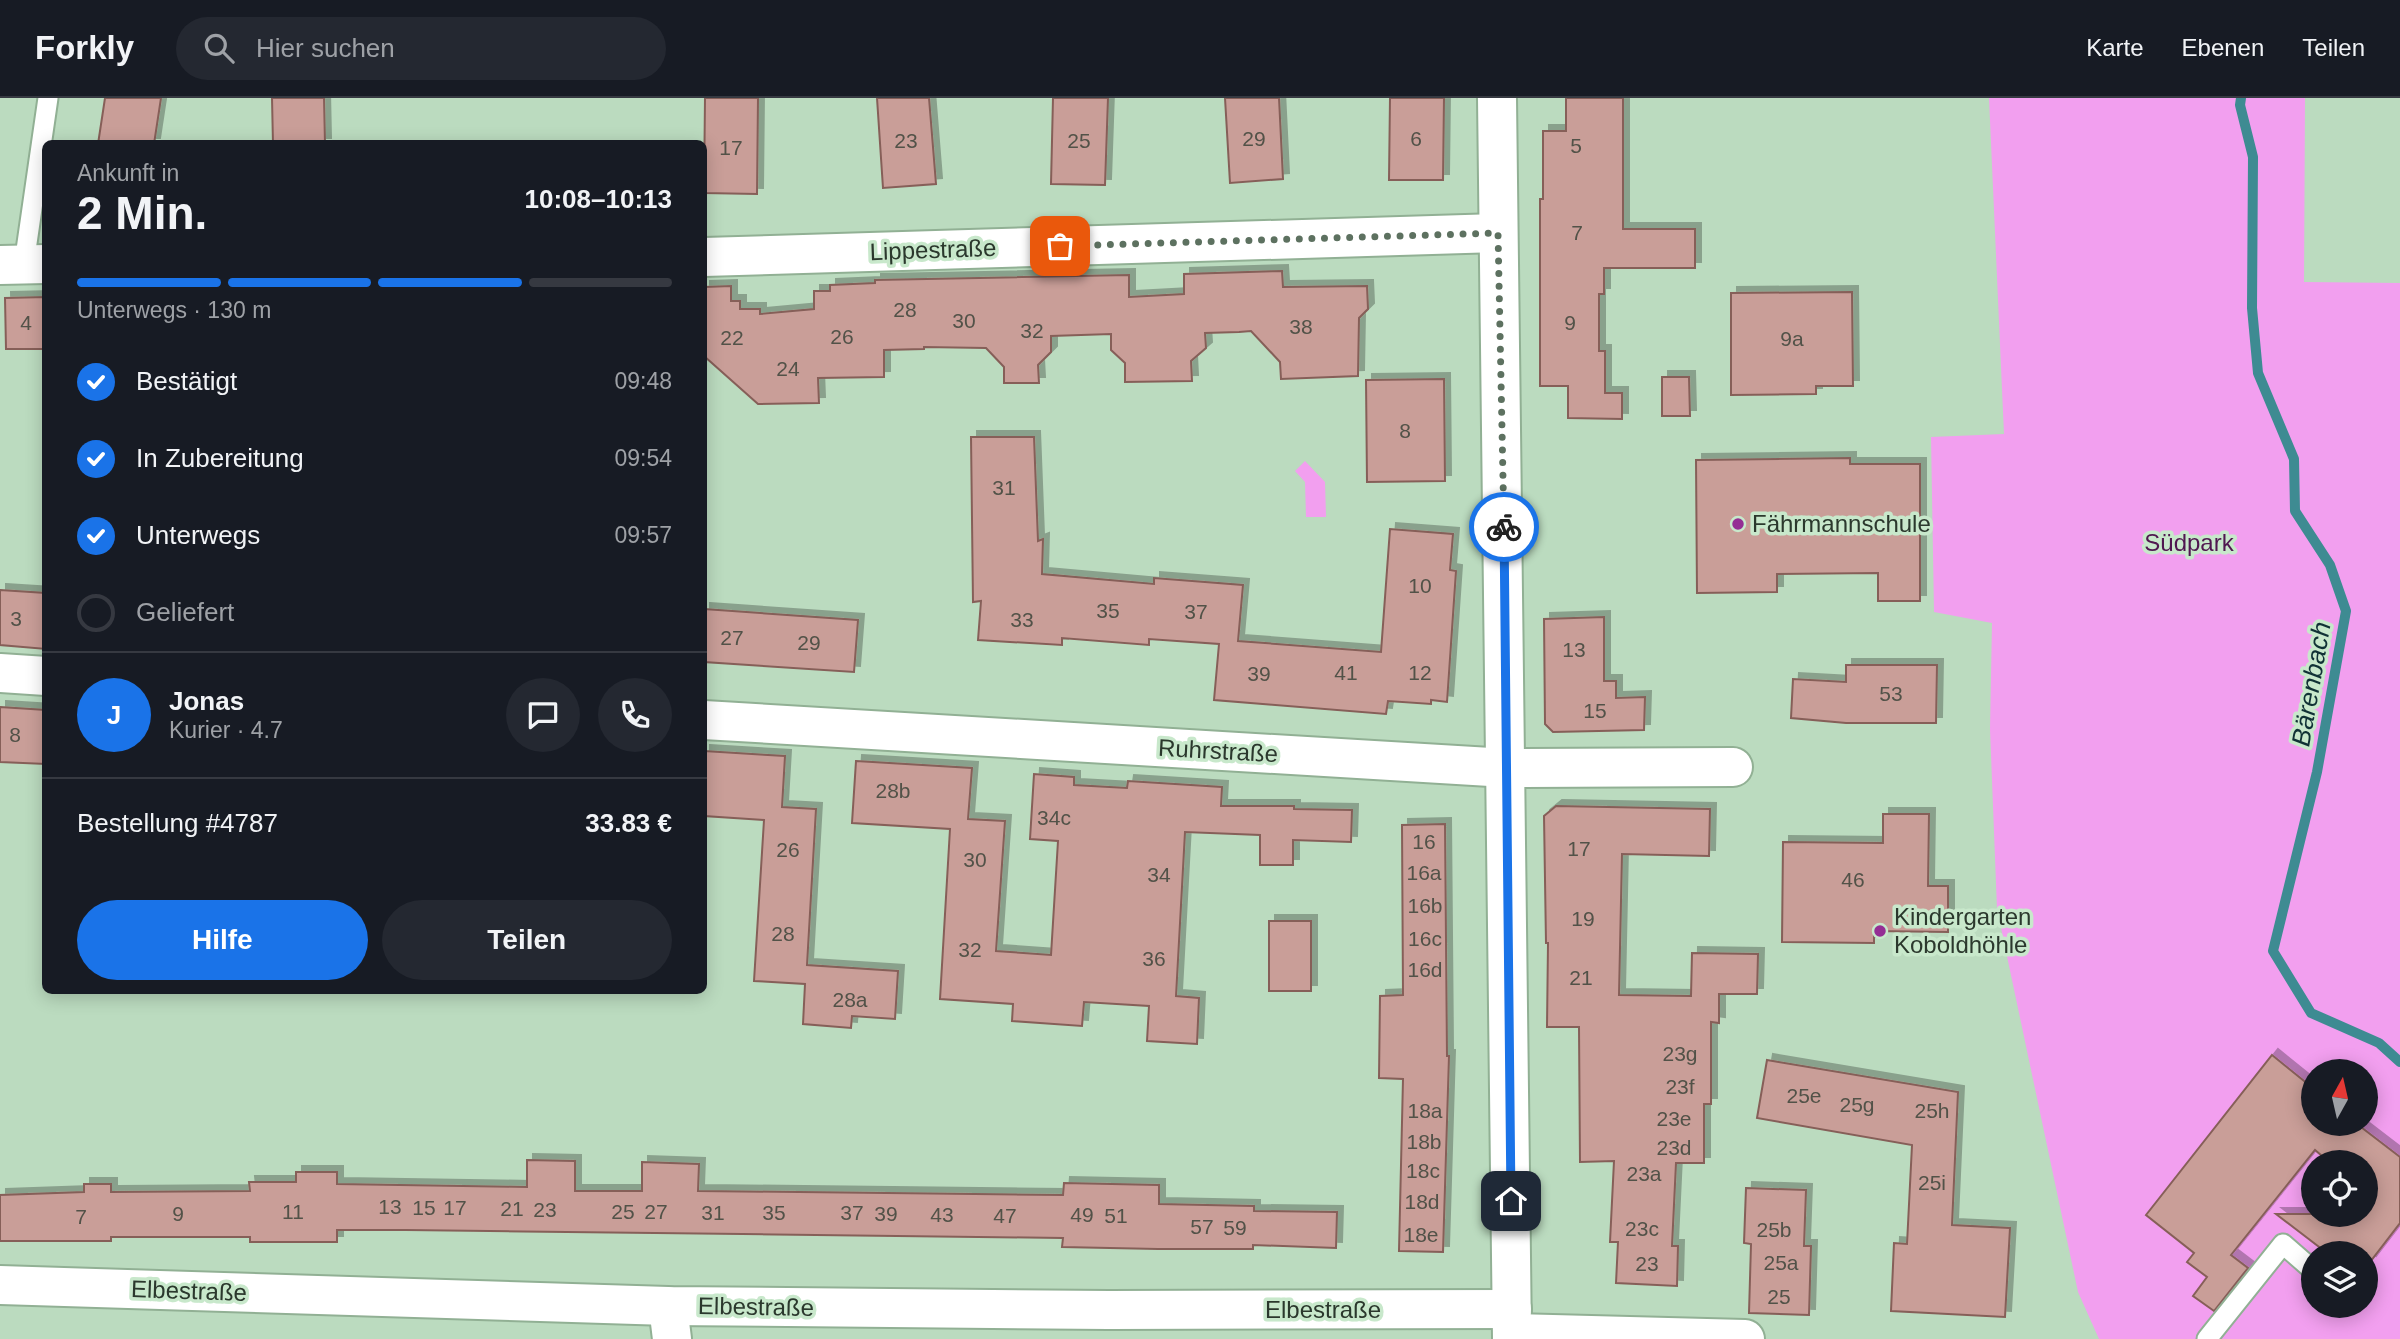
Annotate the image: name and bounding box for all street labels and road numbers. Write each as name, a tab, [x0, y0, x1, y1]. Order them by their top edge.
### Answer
street label: Lippestraße	[869, 234, 997, 265]
street label: Ruhrstraße	[1157, 734, 1279, 767]
street label: Elbestraße	[131, 1275, 247, 1306]
street label: Elbestraße	[698, 1292, 814, 1321]
street label: Elbestraße	[1265, 1296, 1381, 1323]

